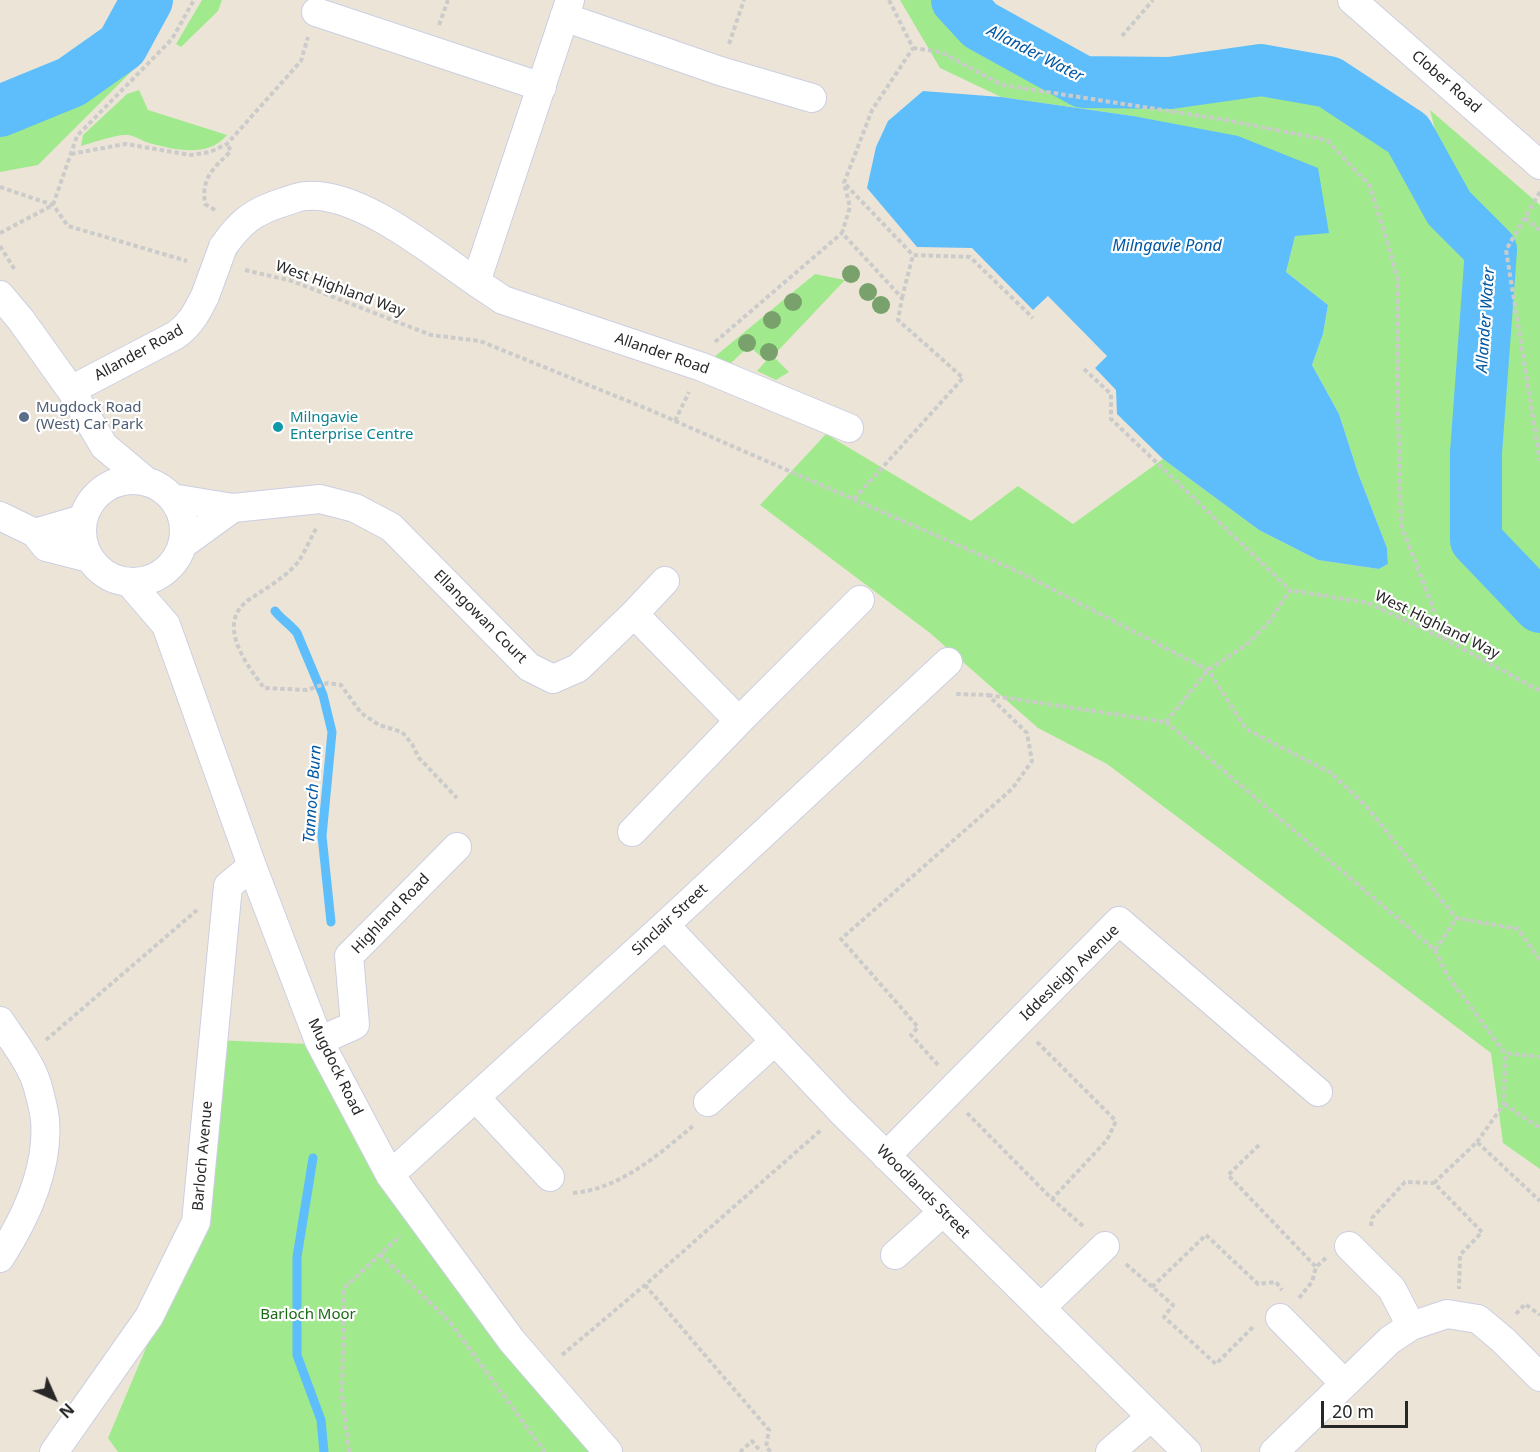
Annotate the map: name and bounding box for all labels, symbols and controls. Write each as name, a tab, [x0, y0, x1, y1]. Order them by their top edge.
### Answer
water label: Allander Water	[984, 21, 1086, 87]
street label: Clober Road	[1408, 47, 1484, 117]
water label: Milngavie Pond	[1112, 236, 1222, 256]
street label: West Highland Way	[273, 257, 407, 321]
water label: Allander Water	[1473, 267, 1499, 373]
street label: Allander Road	[91, 321, 187, 385]
street label: Allander Road	[612, 329, 712, 379]
place label: Mugdock Road (West) Car Park	[36, 399, 143, 434]
place label: Milngavie Enterprise Centre	[290, 409, 413, 444]
marker: Mugdock Road (West) Car Park	[17, 410, 31, 424]
marker: Milngavie Enterprise Centre	[271, 420, 285, 434]
street label: Ellangowan Court	[430, 567, 530, 667]
street label: West Highland Way	[1372, 587, 1502, 663]
water label: Tannoch Burn	[300, 744, 326, 844]
street label: Highland Road	[348, 870, 434, 958]
street label: Sinclair Street	[628, 880, 712, 960]
street label: Iddesleigh Avenue	[1017, 921, 1123, 1025]
street label: Mugdock Road	[304, 1016, 366, 1118]
street label: Barloch Avenue	[189, 1100, 217, 1212]
street label: Woodlands Street	[873, 1142, 973, 1242]
park label: Barloch Moor	[260, 1306, 356, 1324]
north arrow	[24, 1368, 84, 1428]
scale bar	[1324, 1389, 1411, 1427]
text: N	[54, 1398, 79, 1423]
text: 20 m	[1332, 1399, 1374, 1423]

